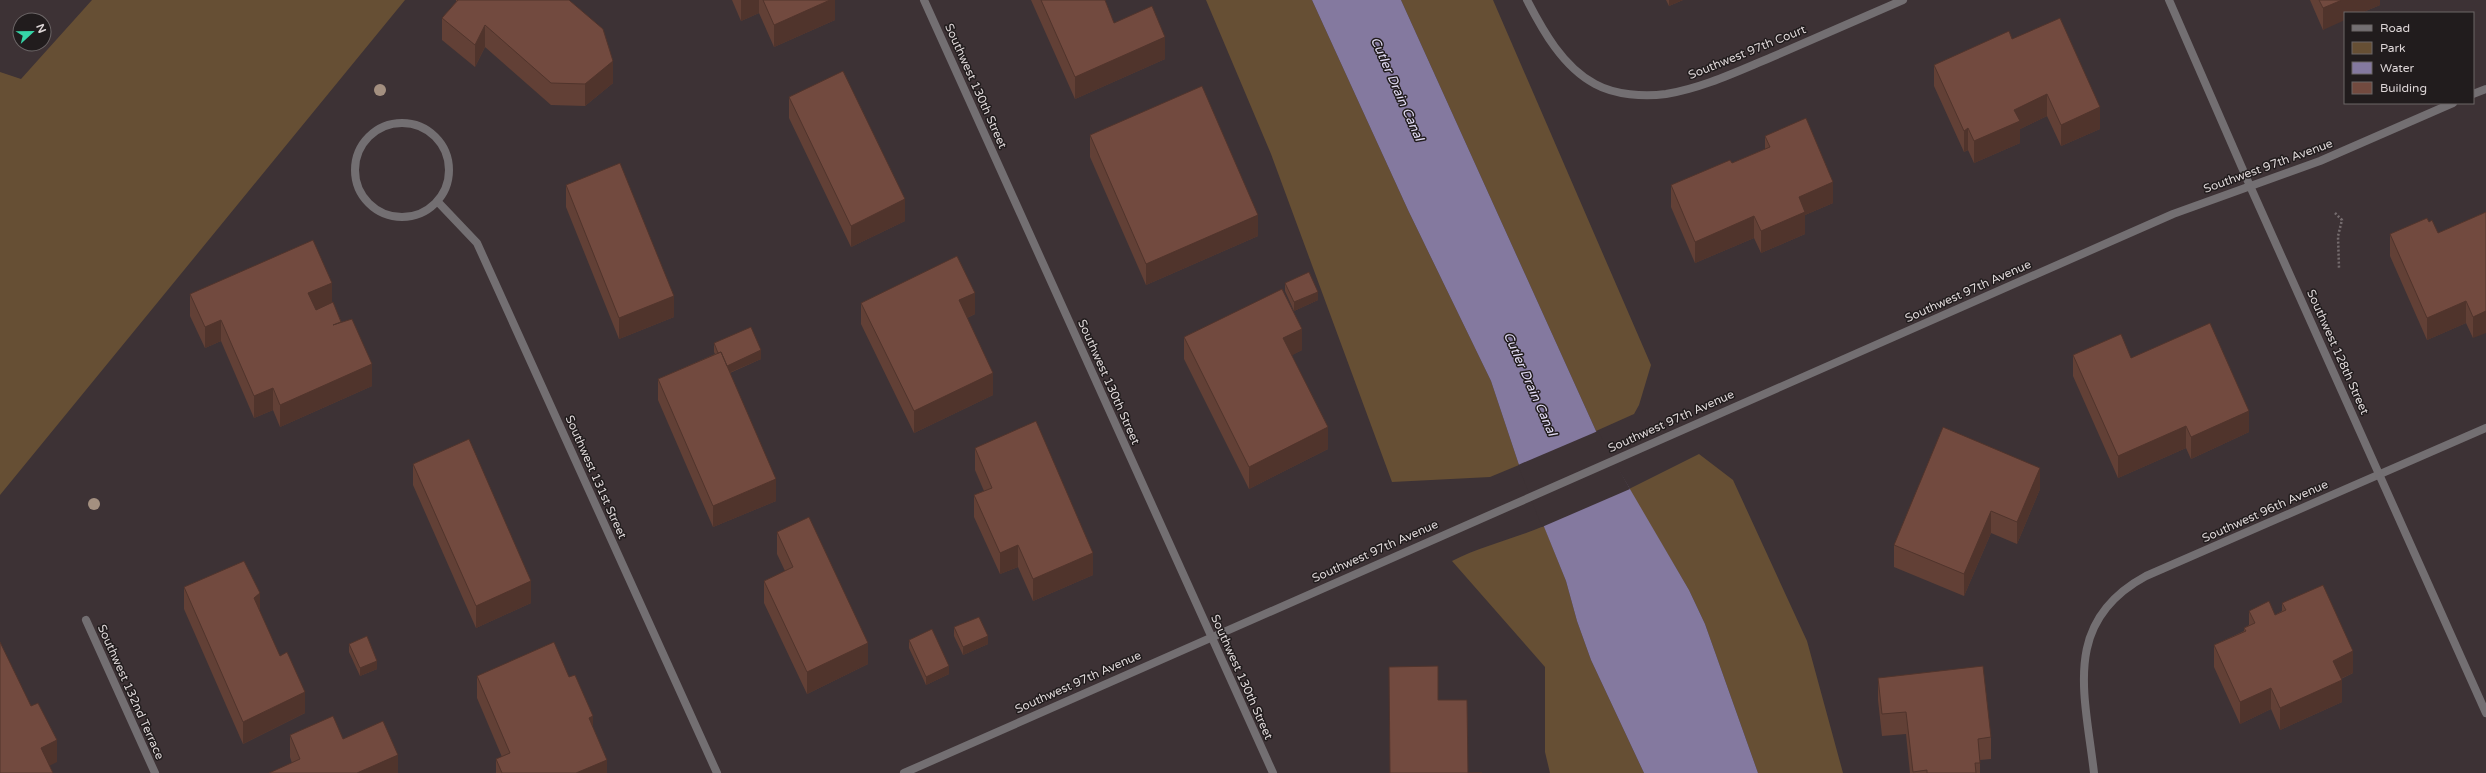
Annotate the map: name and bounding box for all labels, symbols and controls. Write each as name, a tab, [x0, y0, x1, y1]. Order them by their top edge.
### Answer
north arrow	[12, 12, 52, 52]
legend	[2344, 12, 2474, 104]
street label: Southwest 130th Street	[942, 21, 1010, 151]
text: Road	[2380, 21, 2410, 35]
text: N	[33, 22, 48, 35]
street label: Southwest 97th Court	[1686, 22, 1808, 82]
water label: Cutler Drain Canal	[1367, 35, 1428, 145]
text: Park	[2380, 41, 2406, 55]
text: Water	[2380, 61, 2415, 75]
text: Building	[2380, 81, 2427, 95]
street label: Southwest 97th Avenue	[2201, 136, 2335, 196]
street label: Southwest 97th Avenue	[1903, 257, 2033, 325]
street label: Southwest 128th Street	[2304, 287, 2372, 417]
street label: Southwest 130th Street	[1075, 317, 1143, 447]
water label: Cutler Drain Canal	[1500, 330, 1561, 440]
street label: Southwest 97th Avenue	[1606, 387, 1736, 455]
street label: Southwest 131st Street	[562, 413, 630, 541]
street label: Southwest 96th Avenue	[2200, 477, 2330, 545]
street label: Southwest 97th Avenue	[1310, 517, 1440, 585]
street label: Southwest 130th Street	[1208, 612, 1276, 742]
street label: Southwest 132nd Terrace	[95, 622, 167, 762]
street label: Southwest 97th Avenue	[1013, 648, 1143, 716]

